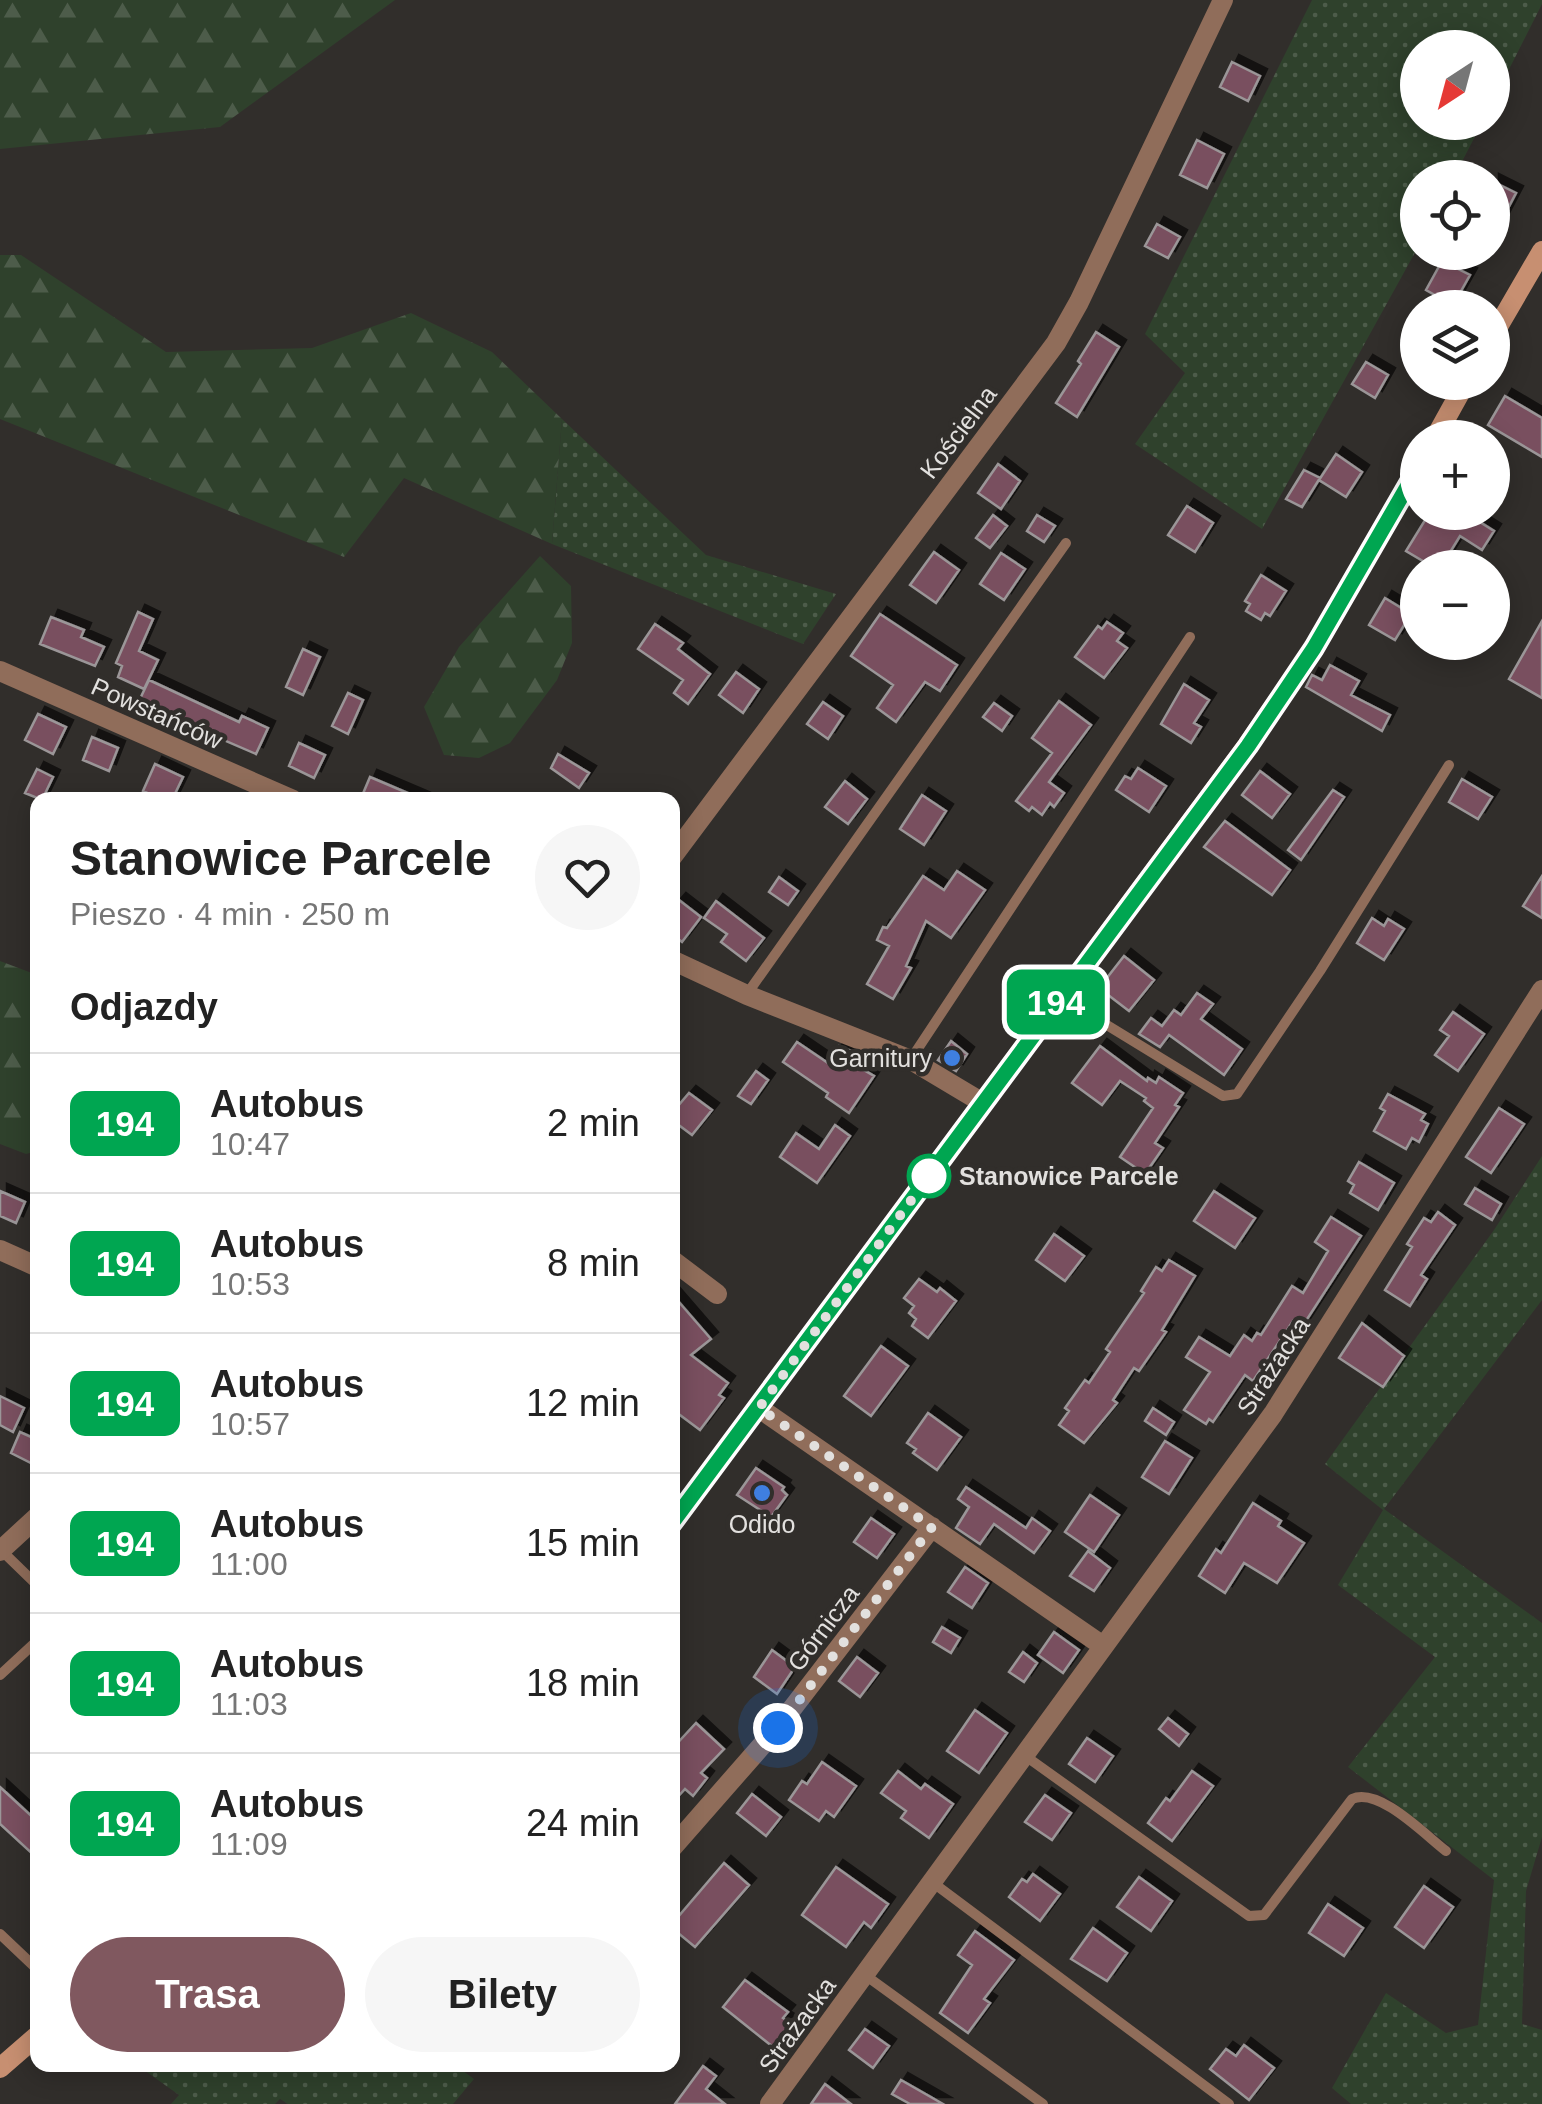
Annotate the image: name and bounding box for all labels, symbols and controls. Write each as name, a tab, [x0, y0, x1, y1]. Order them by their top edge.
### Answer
north arrow	[1400, 30, 1510, 140]
map controls	[1400, 30, 1510, 660]
button: locate	[1400, 160, 1510, 270]
button: layers	[1400, 290, 1510, 400]
street label: Kościelna	[914, 380, 1002, 484]
button: +	[1400, 420, 1510, 530]
button: −	[1400, 550, 1510, 660]
street label: Powstańców	[87, 672, 228, 755]
button: heart	[535, 825, 640, 930]
text: Stanowice Parcele	[70, 832, 492, 885]
text: Pieszo · 4 min · 250 m	[70, 896, 390, 932]
line badge: 194	[998, 970, 1114, 1034]
text: 194	[1027, 983, 1085, 1022]
text: Odjazdy	[70, 986, 218, 1028]
place label: Garnitury	[829, 1044, 932, 1072]
marker: Garnitury	[941, 1047, 963, 1069]
text: Autobus	[210, 1083, 364, 1125]
text: 2 min	[547, 1102, 640, 1144]
text: 194	[96, 1104, 154, 1143]
text: 10:47	[210, 1126, 290, 1162]
marker: Stanowice Parcele	[908, 1155, 950, 1197]
place label: Stanowice Parcele	[959, 1162, 1179, 1190]
text: Autobus	[210, 1223, 364, 1265]
text: 8 min	[547, 1242, 640, 1284]
text: 194	[96, 1244, 154, 1283]
text: 10:53	[210, 1266, 290, 1302]
street label: Strażacka	[1231, 1312, 1315, 1420]
text: Autobus	[210, 1363, 364, 1405]
text: 12 min	[526, 1382, 640, 1424]
text: 194	[96, 1384, 154, 1423]
text: 10:57	[210, 1406, 290, 1442]
marker: Odido	[751, 1482, 773, 1504]
text: Autobus	[210, 1503, 364, 1545]
place label: Odido	[729, 1510, 795, 1538]
text: 15 min	[526, 1522, 640, 1564]
text: 194	[96, 1524, 154, 1563]
text: 11:00	[210, 1546, 288, 1582]
street label: Górnicza	[782, 1580, 864, 1676]
text: Autobus	[210, 1643, 364, 1685]
text: 18 min	[526, 1662, 640, 1704]
text: 194	[96, 1664, 154, 1703]
text: 11:03	[210, 1686, 288, 1722]
your location	[753, 1703, 803, 1753]
text: Autobus	[210, 1783, 364, 1825]
text: 24 min	[526, 1802, 640, 1844]
text: 194	[96, 1804, 154, 1843]
text: 11:09	[210, 1826, 288, 1862]
button: Trasa	[70, 1937, 345, 2052]
button: Bilety	[365, 1937, 640, 2052]
street label: Strażacka	[753, 1972, 841, 2078]

